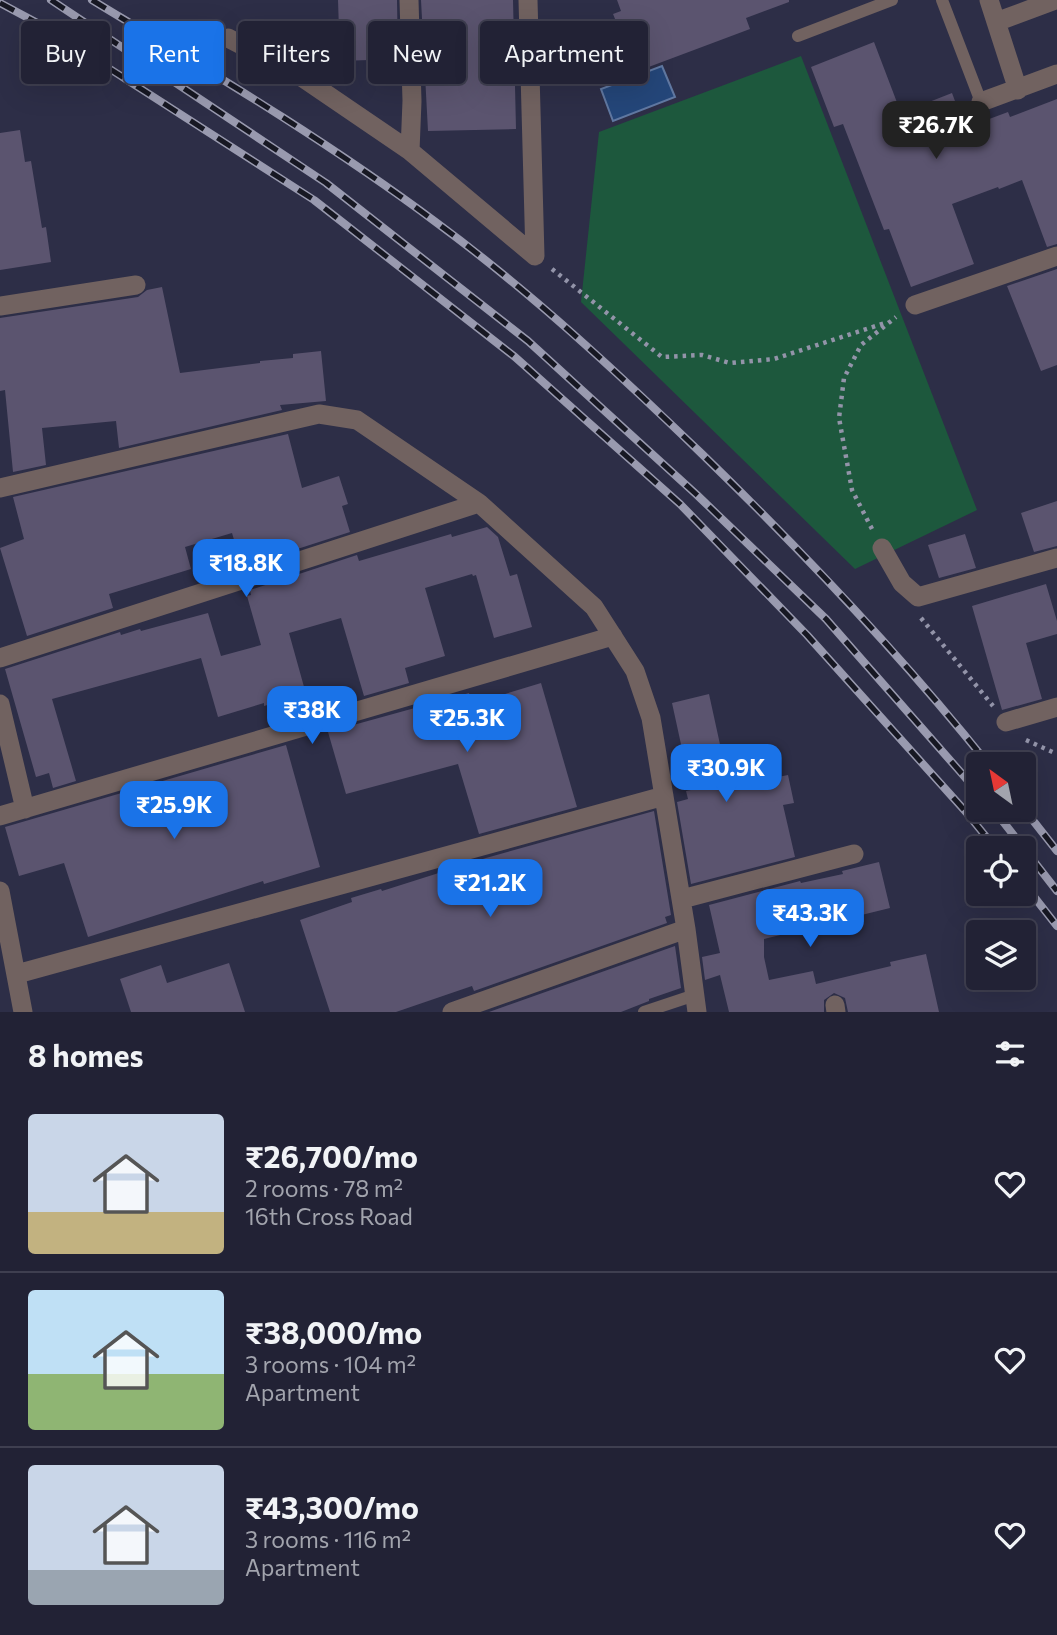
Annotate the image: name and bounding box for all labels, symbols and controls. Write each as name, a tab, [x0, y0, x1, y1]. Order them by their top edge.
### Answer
chip: Buy	[21, 21, 110, 84]
chip: Rent	[124, 21, 224, 84]
chip: Filters	[238, 21, 354, 84]
chip: New	[368, 21, 466, 84]
chip: Apartment	[480, 21, 648, 84]
pin: ₹26.7K	[879, 102, 993, 161]
text: ₹26.7K	[898, 110, 974, 138]
pin: ₹18.8K	[189, 540, 303, 599]
text: ₹18.8K	[209, 548, 283, 576]
pin: ₹38K	[271, 686, 353, 746]
pin: ₹25.3K	[410, 694, 524, 754]
text: ₹38K	[283, 695, 341, 723]
text: ₹25.3K	[429, 703, 505, 731]
pin: ₹30.9K	[669, 744, 783, 804]
north arrow	[966, 752, 1036, 822]
map controls	[966, 752, 1036, 990]
text: ₹30.9K	[687, 753, 765, 781]
pin: ₹25.9K	[117, 782, 231, 841]
text: ₹25.9K	[136, 790, 212, 818]
button: locate	[966, 836, 1036, 906]
pin: ₹21.2K	[433, 860, 547, 919]
text: ₹21.2K	[454, 868, 526, 896]
pin: ₹43.3K	[753, 890, 867, 949]
text: ₹43.3K	[772, 898, 848, 926]
button: layers	[966, 920, 1036, 990]
icon: filters	[991, 1035, 1029, 1073]
text: 8 homes	[28, 1036, 144, 1073]
text: ₹26,700/mo	[245, 1137, 418, 1174]
icon: home	[84, 1142, 168, 1226]
icon: heart	[991, 1165, 1029, 1203]
text: 2 rooms · 78 m²	[245, 1174, 403, 1202]
text: 16th Cross Road	[245, 1202, 413, 1230]
text: ₹38,000/mo	[245, 1313, 422, 1350]
icon: home	[84, 1318, 168, 1402]
icon: heart	[991, 1341, 1029, 1379]
text: 3 rooms · 104 m²	[245, 1350, 416, 1378]
text: Apartment	[245, 1378, 360, 1406]
text: ₹43,300/mo	[245, 1488, 419, 1525]
icon: home	[84, 1493, 168, 1577]
icon: heart	[991, 1516, 1029, 1554]
text: 3 rooms · 116 m²	[245, 1525, 411, 1553]
text: Apartment	[245, 1553, 360, 1581]

